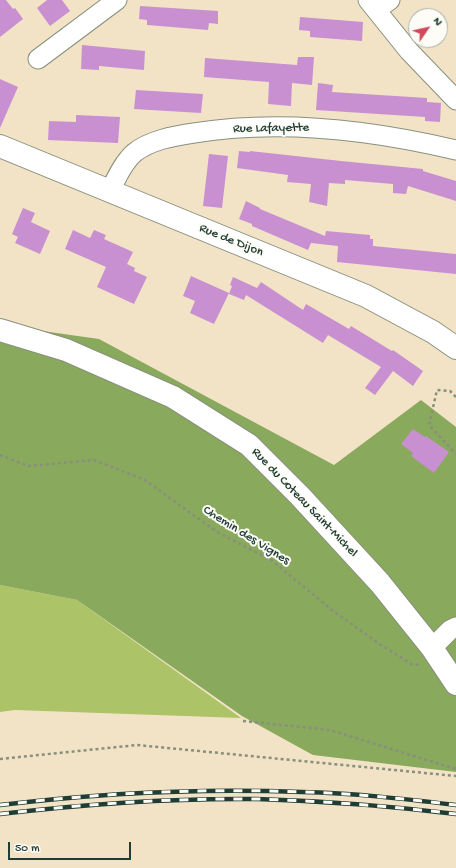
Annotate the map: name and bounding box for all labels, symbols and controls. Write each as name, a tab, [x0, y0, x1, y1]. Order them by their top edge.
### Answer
north arrow	[408, 8, 448, 48]
text: N	[430, 16, 444, 28]
street label: Rue Lafayette	[233, 121, 309, 137]
street label: Rue de Dijon	[197, 221, 265, 261]
street label: Rue du Coteau Saint-Michel	[248, 445, 360, 561]
street label: Chemin des Vignes	[200, 503, 292, 569]
scale bar	[10, 834, 133, 860]
text: 50 m	[15, 842, 40, 856]

